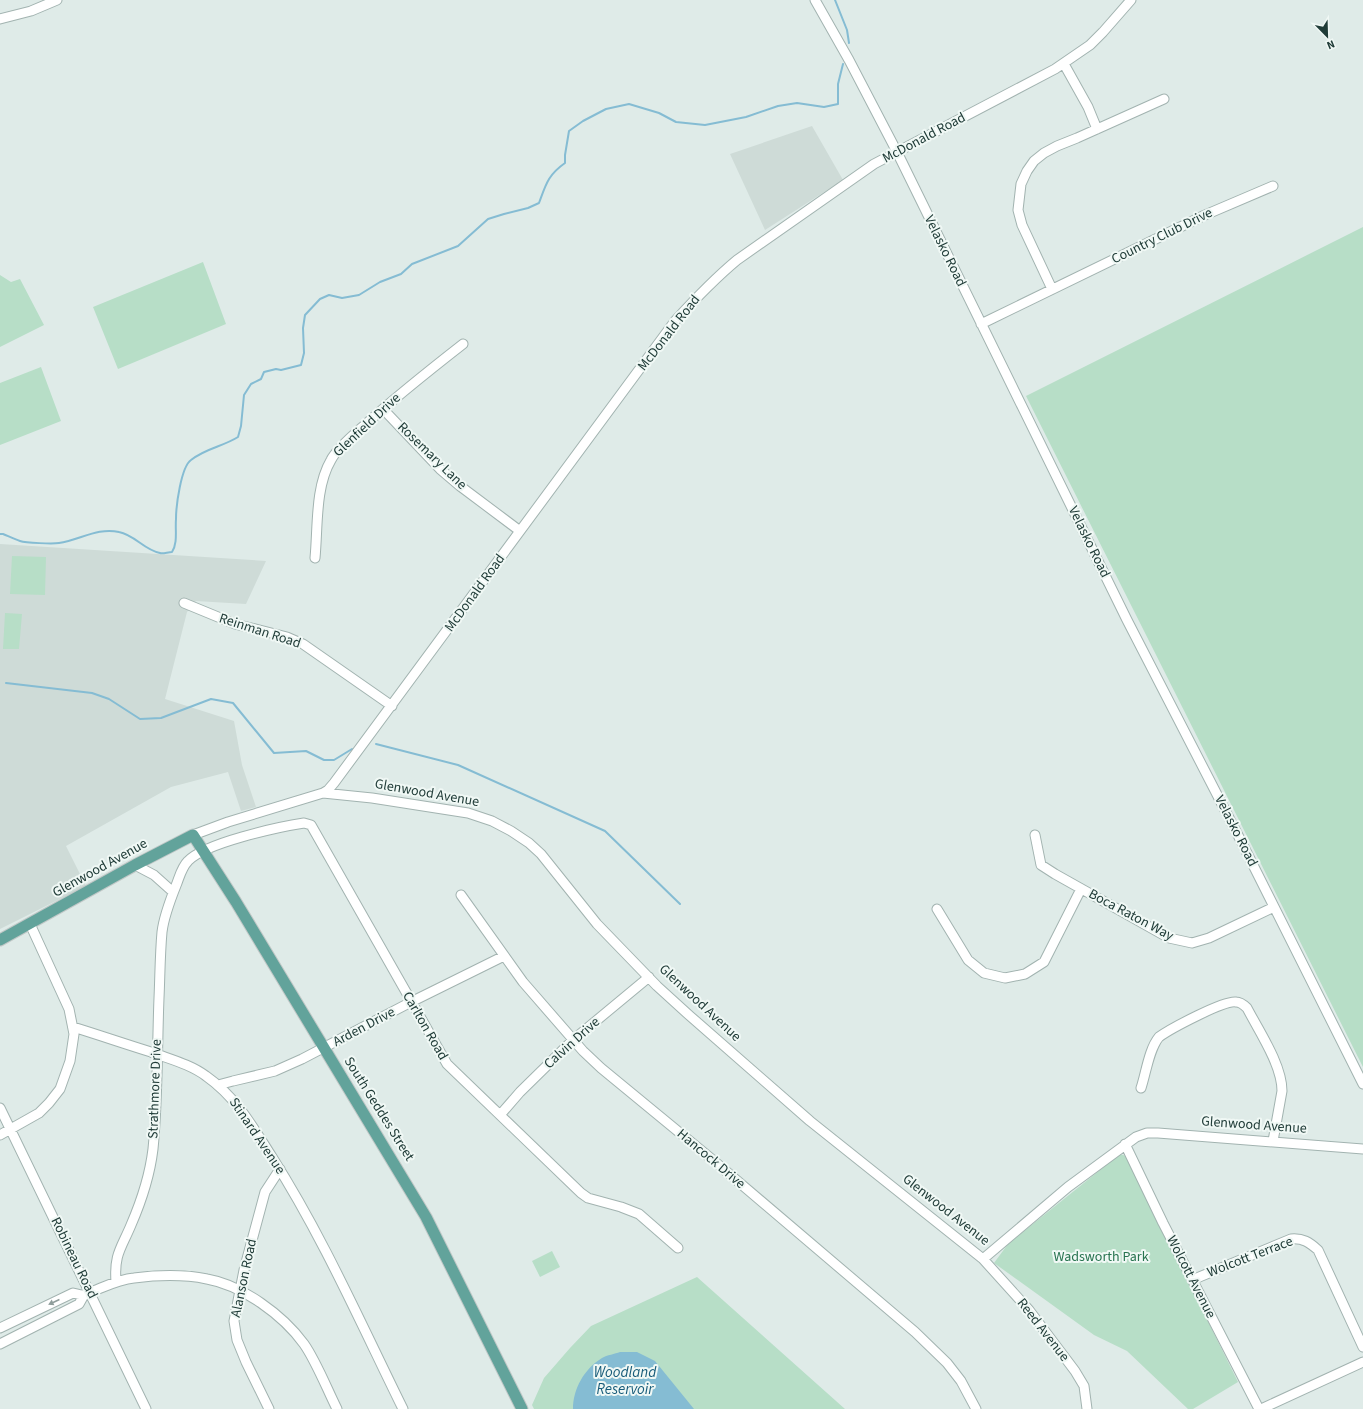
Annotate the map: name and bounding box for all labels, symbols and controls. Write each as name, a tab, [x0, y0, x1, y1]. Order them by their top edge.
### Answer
north arrow	[1307, 16, 1347, 56]
text: N	[1324, 36, 1337, 53]
street label: McDonald Road	[879, 108, 969, 168]
street label: Country Club Drive	[1108, 203, 1216, 269]
street label: Velasko Road	[919, 212, 971, 290]
street label: McDonald Road	[633, 291, 705, 375]
street label: Glenfield Drive	[329, 388, 405, 462]
street label: Rosemary Lane	[393, 418, 471, 494]
street label: Velasko Road	[1063, 503, 1115, 581]
street label: McDonald Road	[440, 550, 510, 636]
street label: Reinman Road	[216, 608, 304, 654]
street label: Glenwood Avenue	[373, 774, 481, 812]
street label: Velasko Road	[1209, 792, 1263, 870]
street label: Glenwood Avenue	[49, 834, 151, 902]
street label: Boca Raton Way	[1085, 884, 1177, 946]
street label: Glenwood Avenue	[655, 960, 746, 1046]
street label: Carlton Road	[397, 988, 453, 1064]
street label: Arden Drive	[329, 1002, 399, 1052]
street label: Calvin Drive	[540, 1012, 605, 1074]
street label: Strathmore Drive	[143, 1039, 167, 1139]
street label: South Geddes Street	[339, 1053, 419, 1165]
street label: Stinard Avenue	[224, 1094, 290, 1178]
street label: Glenwood Avenue	[1201, 1111, 1307, 1139]
street label: Hancock Drive	[672, 1124, 750, 1194]
street label: Glenwood Avenue	[898, 1170, 994, 1250]
street label: Robineau Road	[46, 1214, 102, 1302]
street label: Wolcott Terrace	[1204, 1231, 1296, 1283]
street label: Wolcott Avenue	[1161, 1232, 1221, 1322]
street label: Alanson Road	[226, 1237, 262, 1319]
park label: Wadsworth Park	[1053, 1247, 1149, 1267]
street label: Reed Avenue	[1012, 1294, 1074, 1366]
one-way arrow	[49, 1299, 60, 1305]
water label: Woodland Reservoir	[594, 1362, 657, 1400]

